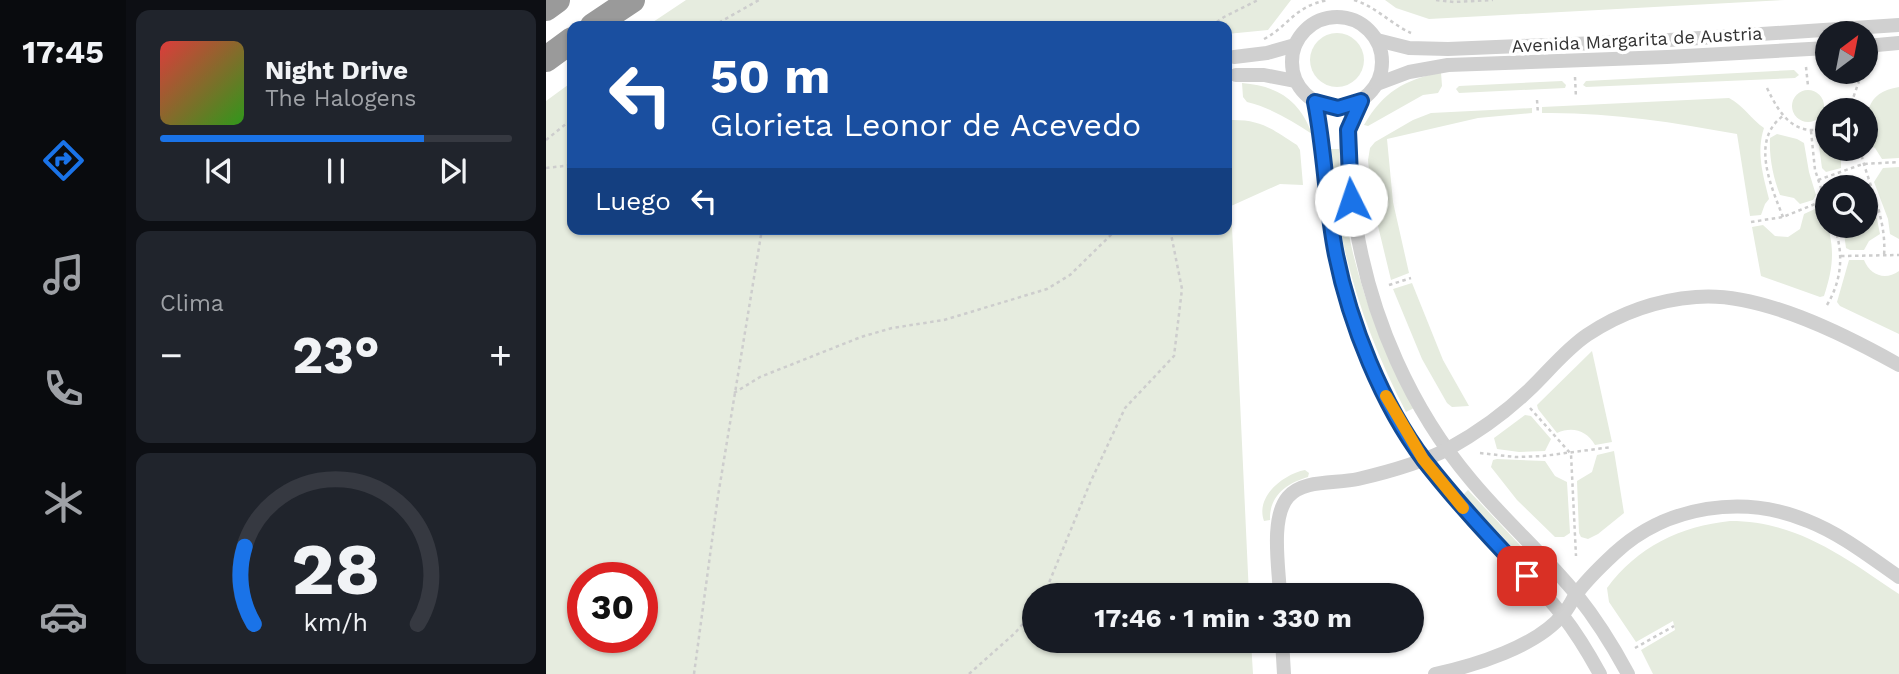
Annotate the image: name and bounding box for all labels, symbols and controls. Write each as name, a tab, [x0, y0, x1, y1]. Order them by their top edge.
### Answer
north arrow	[1815, 21, 1878, 84]
map controls	[1815, 21, 1878, 238]
street label: Avenida Margarita de Austria	[1511, 22, 1763, 57]
text: 17:45	[22, 33, 104, 71]
text: 50 m	[710, 47, 830, 105]
icon: left	[595, 49, 686, 140]
text: Night Drive	[265, 55, 408, 85]
text: The Halogens	[265, 85, 416, 112]
button: sound	[1815, 98, 1878, 161]
text: Glorieta Leonor de Acevedo	[710, 106, 1141, 144]
icon: directions	[39, 136, 88, 185]
icon: previous	[200, 152, 238, 190]
icon: pause	[317, 152, 355, 190]
icon: next	[434, 152, 472, 190]
position arrow	[1314, 163, 1388, 237]
button: search	[1815, 175, 1878, 238]
icon: left	[685, 182, 723, 220]
text: Luego	[595, 186, 671, 216]
icon: music	[39, 250, 88, 299]
text: Clima	[160, 290, 224, 317]
text: 23°	[292, 325, 380, 386]
text: −	[160, 333, 183, 377]
text: +	[489, 333, 512, 377]
icon: phone	[39, 364, 88, 413]
icon: climate	[39, 478, 88, 527]
text: 28	[291, 527, 381, 613]
pin	[1497, 546, 1557, 606]
icon: arrive	[1508, 557, 1546, 595]
speed limit sign: 30	[567, 562, 658, 653]
icon: car	[39, 592, 88, 641]
text: 17:46 · 1 min · 330 m	[1094, 603, 1352, 633]
text: km/h	[304, 608, 368, 637]

